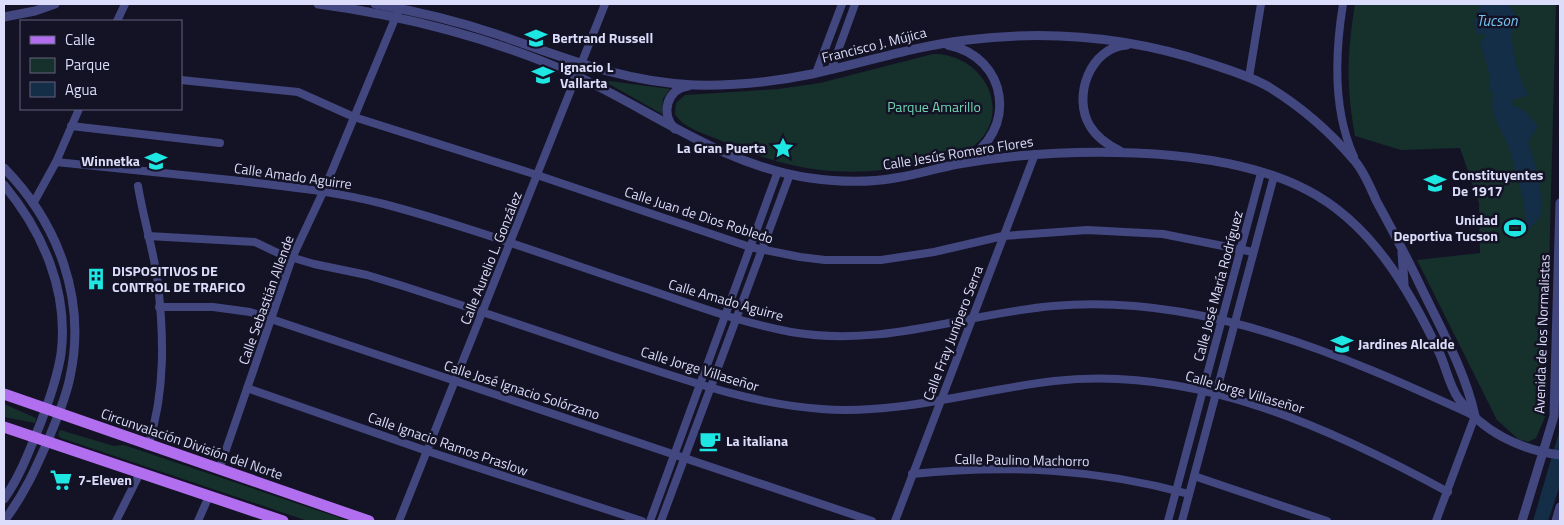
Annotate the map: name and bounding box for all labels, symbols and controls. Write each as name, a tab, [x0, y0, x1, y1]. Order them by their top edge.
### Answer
water label: Tucson	[1477, 9, 1518, 32]
legend	[20, 20, 182, 110]
street label: Francisco J. Mújica	[819, 21, 928, 68]
school or university icon: Bertrand Russell	[523, 25, 549, 51]
place label: Bertrand Russell	[552, 27, 653, 48]
text: Calle	[65, 28, 95, 51]
text: Parque	[65, 53, 110, 76]
place label: Ignacio L Vallarta	[560, 56, 614, 93]
school or university icon: Ignacio L Vallarta	[530, 62, 556, 88]
text: Agua	[65, 78, 97, 101]
park label: Parque Amarillo	[887, 96, 981, 117]
street label: Calle Jesús Romero Flores	[881, 130, 1035, 175]
place icon: La Gran Puerta	[770, 135, 796, 161]
place label: La Gran Puerta	[677, 137, 766, 158]
school or university icon: Winnetka	[143, 148, 169, 174]
place label: Winnetka	[81, 150, 140, 171]
street label: Calle Amado Aguirre	[233, 157, 353, 194]
place label: Constituyentes De 1917	[1452, 164, 1544, 201]
school or university icon: Constituyentes De 1917	[1422, 170, 1448, 196]
street label: Calle Juan de Dios Robledo	[622, 181, 776, 249]
street label: Calle Aurelio L. González	[454, 188, 527, 328]
street label: Calle José María Rodríguez	[1187, 208, 1248, 364]
place label: Unidad Deportiva Tucson	[1393, 209, 1498, 246]
sports icon: Unidad Deportiva Tucson	[1502, 215, 1528, 241]
street label: Calle Sebastián Allende	[232, 232, 299, 367]
street label: Avenida de los Normalistas	[1528, 254, 1555, 414]
place label: DISPOSITIVOS DE CONTROL DE TRAFICO	[112, 260, 245, 297]
street label: Calle Fray Junípero Serra	[917, 262, 988, 403]
building icon: DISPOSITIVOS DE CONTROL DE TRAFICO	[83, 266, 109, 292]
street label: Calle Amado Aguirre	[666, 273, 786, 326]
school or university icon: Jardines Alcalde	[1329, 331, 1355, 357]
place label: Jardines Alcalde	[1358, 333, 1455, 354]
street label: Calle Jorge Villaseñor	[638, 341, 762, 397]
street label: Calle José Ignacio Solórzano	[442, 354, 603, 425]
street label: Calle Jorge Villaseñor	[1183, 365, 1307, 419]
street label: Circunvalación División del Norte	[98, 402, 286, 485]
street label: Calle Ignacio Ramos Praslow	[365, 406, 531, 481]
cafe icon: La italiana	[697, 428, 723, 454]
place label: La italiana	[726, 430, 788, 451]
street label: Calle Paulino Machorro	[954, 448, 1090, 471]
supermarket icon: 7-Eleven	[48, 467, 74, 493]
place label: 7-Eleven	[78, 469, 132, 490]

